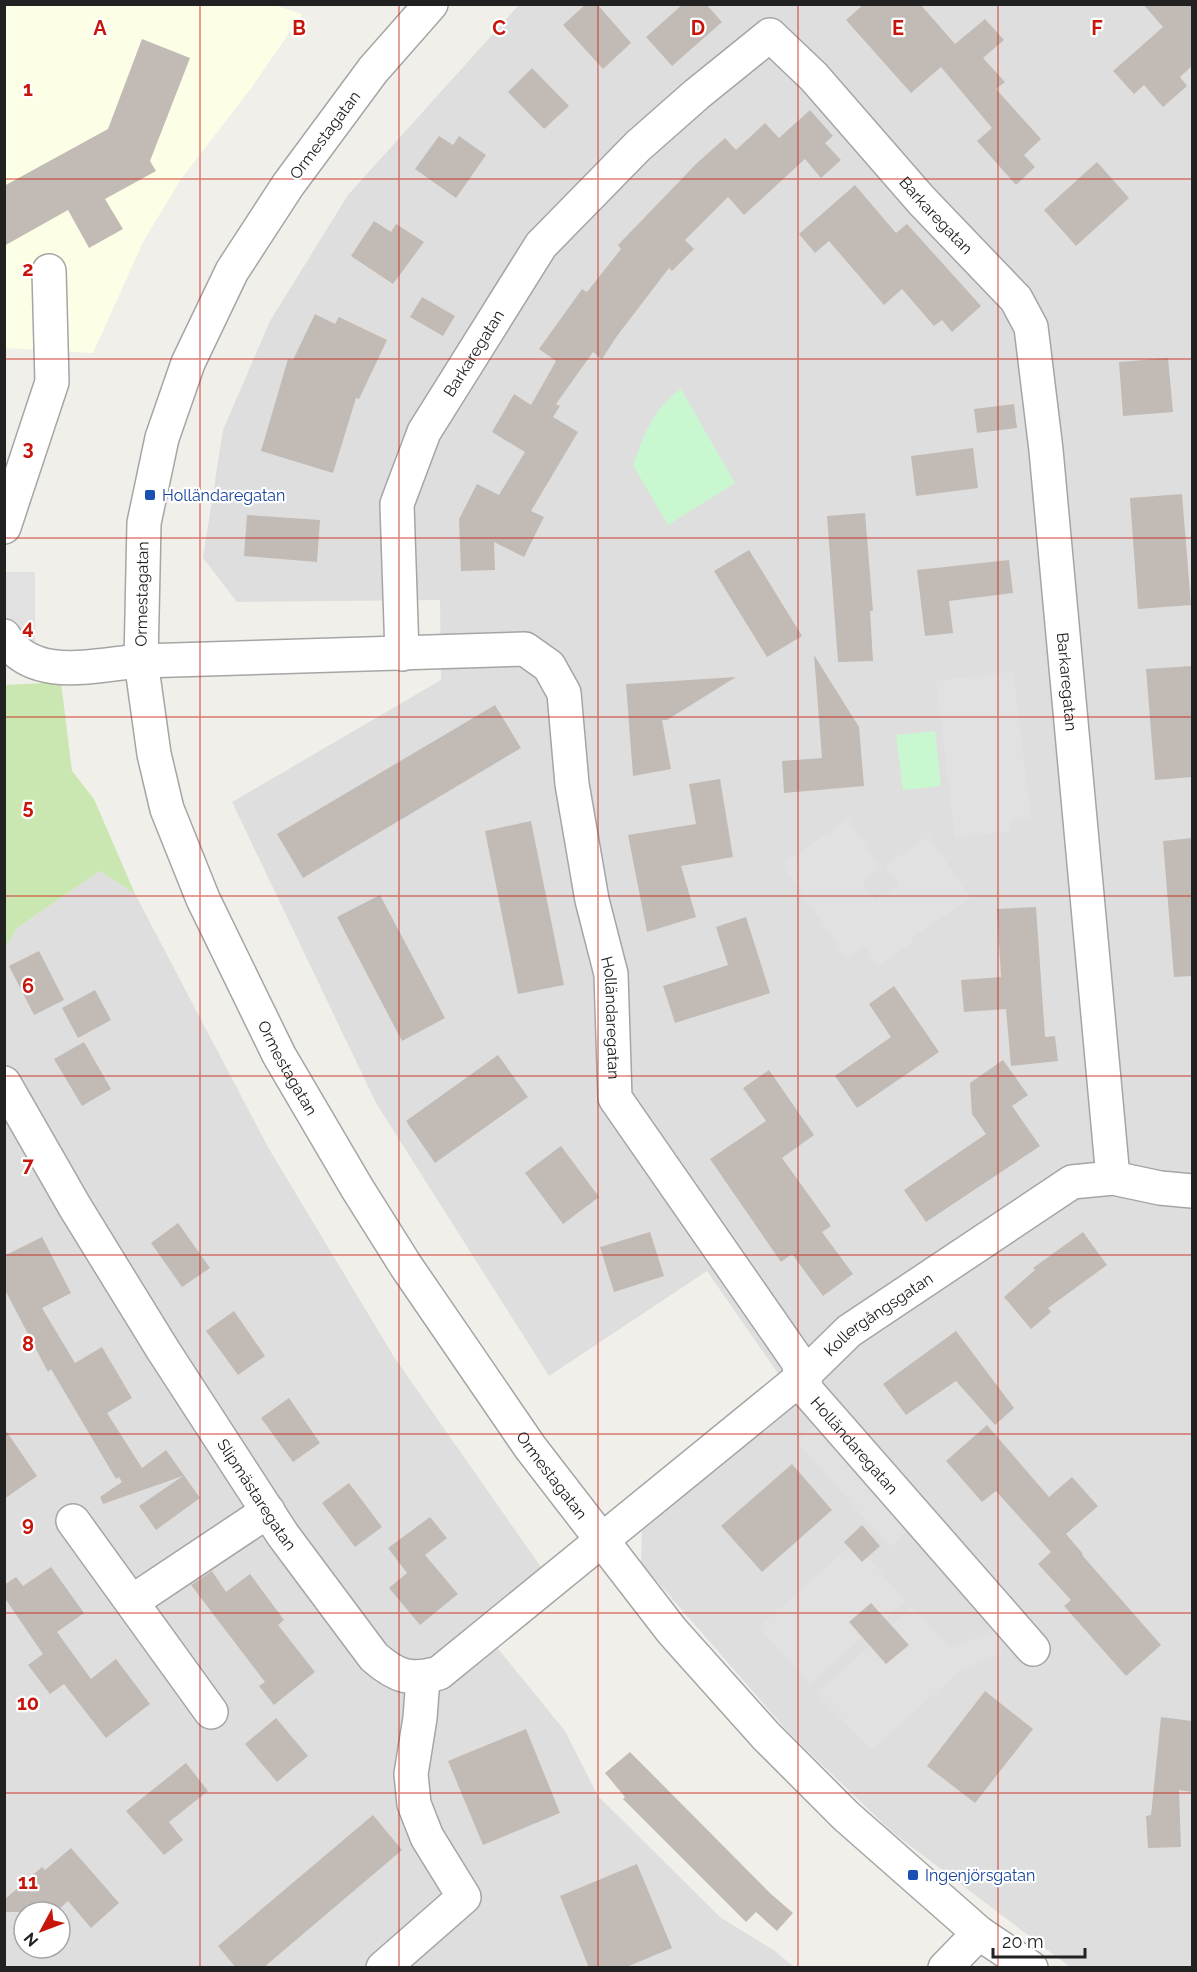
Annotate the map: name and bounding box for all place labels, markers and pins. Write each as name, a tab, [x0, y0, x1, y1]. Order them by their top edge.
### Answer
place label: Holländaregatan	[162, 486, 285, 505]
marker: Holländaregatan	[143, 488, 157, 502]
place label: Ingenjörsgatan	[925, 1866, 1035, 1885]
marker: Ingenjörsgatan	[906, 1868, 920, 1882]

